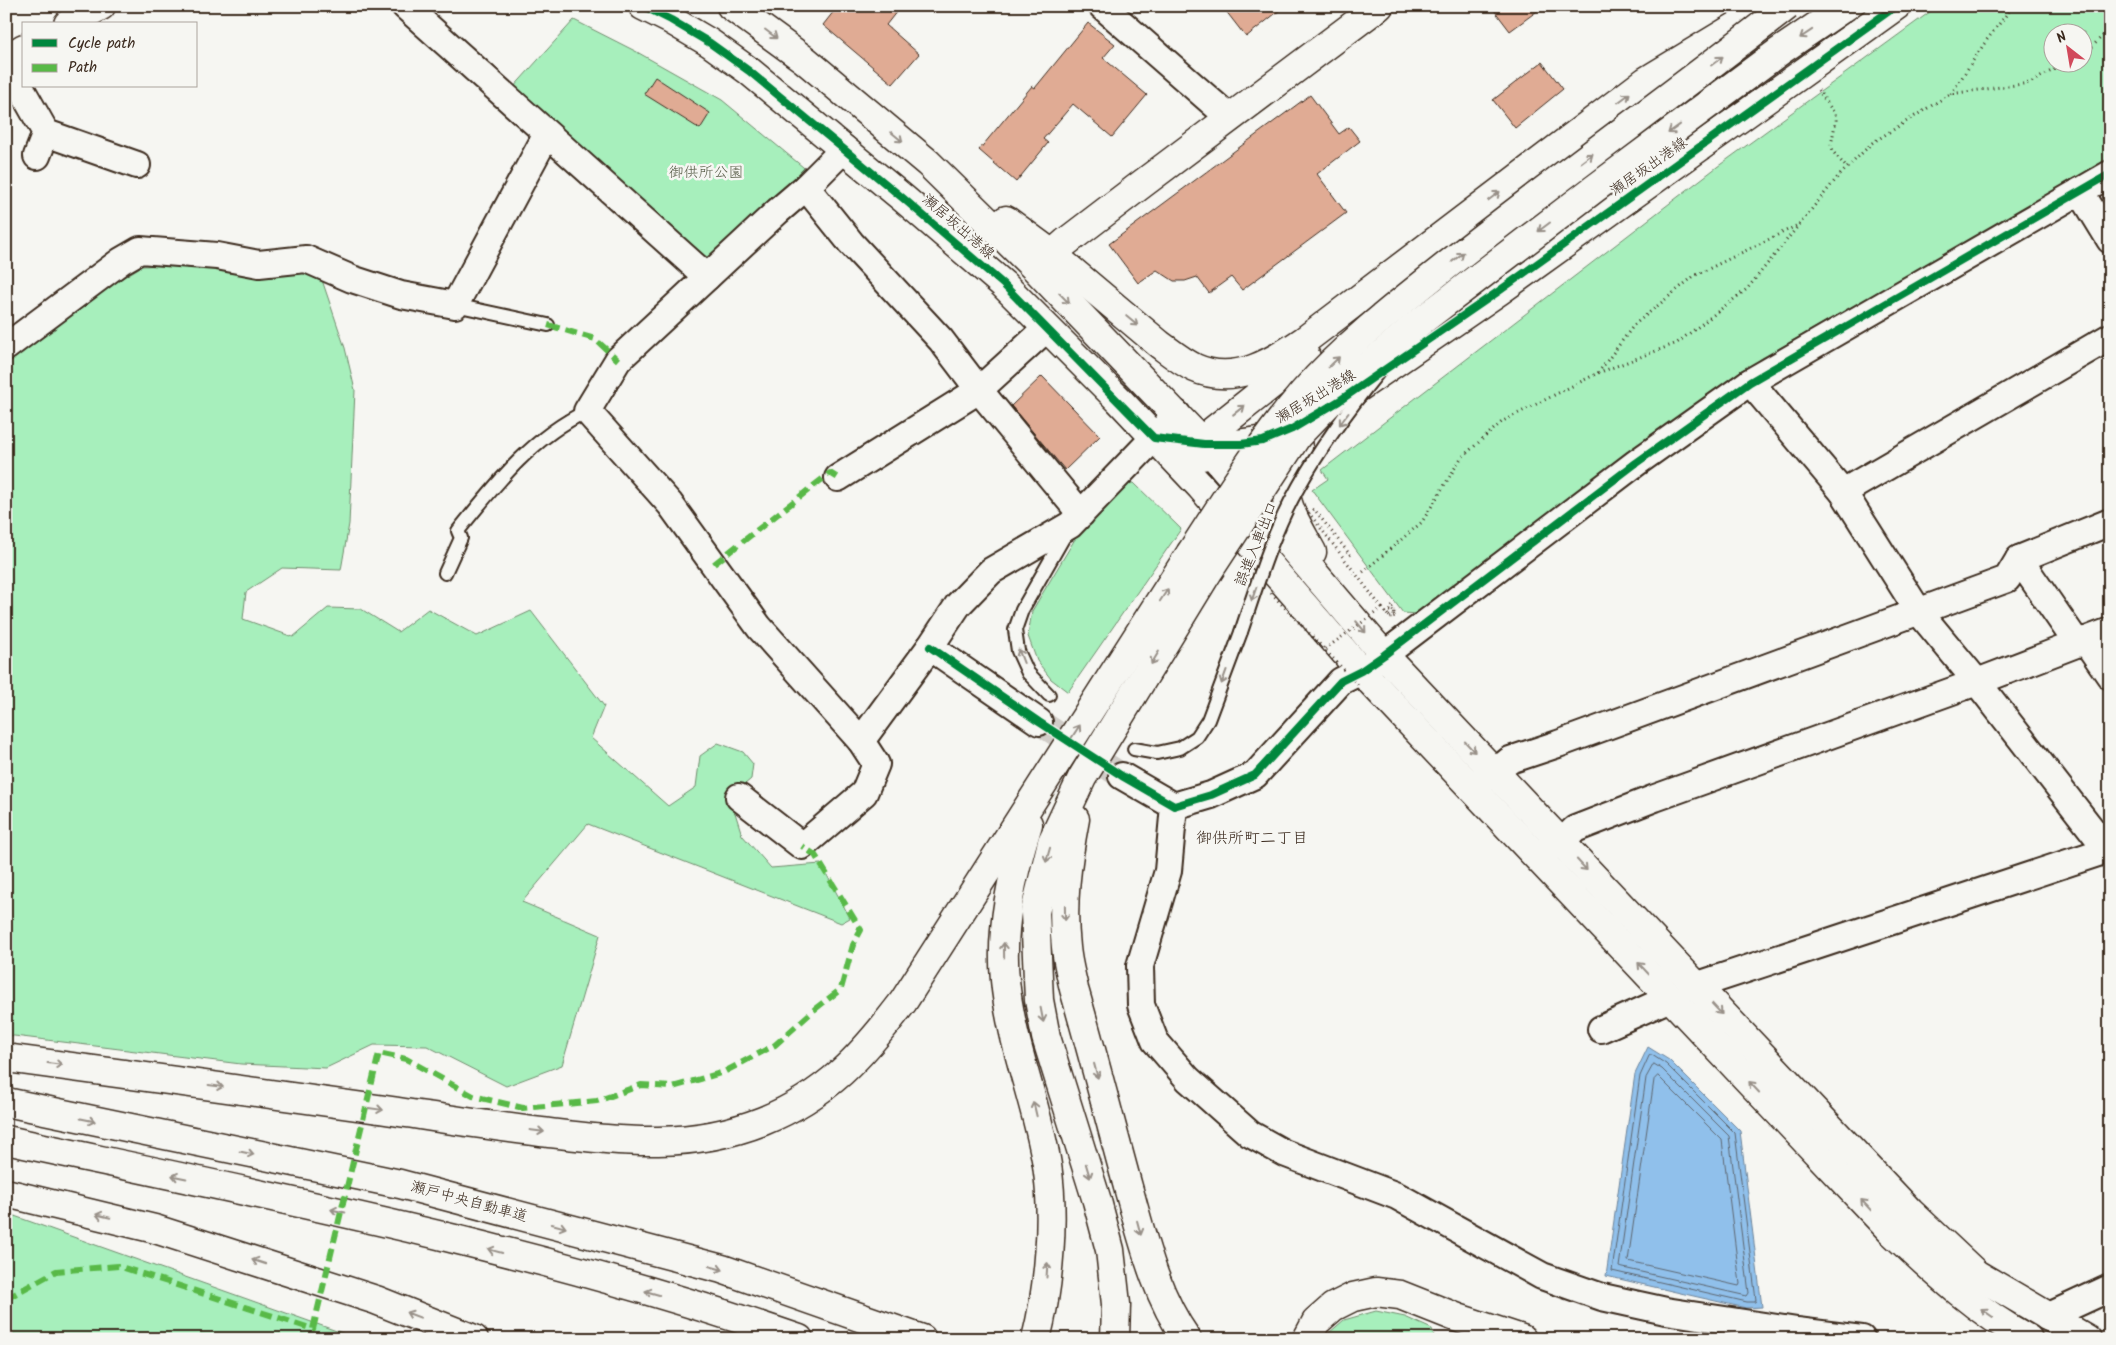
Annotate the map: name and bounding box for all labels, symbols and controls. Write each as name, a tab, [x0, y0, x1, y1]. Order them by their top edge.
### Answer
legend	[22, 22, 198, 88]
north arrow	[2044, 22, 2094, 72]
text: N	[2052, 26, 2071, 49]
one-way arrow	[764, 29, 777, 40]
one-way arrow	[1799, 29, 1813, 39]
text: Cycle path	[68, 32, 135, 56]
one-way arrow	[1710, 55, 1723, 66]
text: Path	[68, 56, 97, 80]
one-way arrow	[1617, 92, 1630, 103]
one-way arrow	[1667, 124, 1681, 134]
street label: 瀬居坂出港線	[1605, 131, 1693, 203]
one-way arrow	[890, 132, 903, 143]
one-way arrow	[1580, 153, 1594, 163]
park label: 御供所公園	[668, 161, 744, 185]
street label: 瀬居坂出港線	[916, 188, 1000, 266]
one-way arrow	[1487, 191, 1500, 202]
one-way arrow	[1538, 221, 1551, 232]
one-way arrow	[1451, 251, 1464, 262]
one-way arrow	[1058, 292, 1070, 304]
one-way arrow	[1125, 316, 1138, 327]
one-way arrow	[1328, 356, 1340, 368]
street label: 瀬居坂出港線	[1271, 364, 1361, 430]
one-way arrow	[1232, 405, 1246, 415]
one-way arrow	[1338, 412, 1349, 425]
street label: 誤進入車出口	[1229, 498, 1285, 590]
one-way arrow	[1249, 585, 1258, 601]
one-way arrow	[1159, 588, 1169, 602]
one-way arrow	[1355, 620, 1366, 633]
one-way arrow	[1016, 649, 1025, 664]
one-way arrow	[1150, 651, 1160, 665]
one-way arrow	[1219, 669, 1228, 684]
one-way arrow	[1070, 724, 1081, 738]
one-way arrow	[1464, 741, 1476, 753]
district label: 御供所町二丁目	[1196, 826, 1308, 851]
one-way arrow	[1043, 846, 1053, 862]
one-way arrow	[1576, 859, 1588, 872]
one-way arrow	[1060, 904, 1070, 921]
one-way arrow	[999, 942, 1009, 958]
one-way arrow	[1637, 962, 1649, 975]
one-way arrow	[1711, 1003, 1723, 1015]
one-way arrow	[1037, 1007, 1047, 1023]
one-way arrow	[46, 1059, 62, 1069]
one-way arrow	[1092, 1062, 1101, 1078]
one-way arrow	[1748, 1080, 1760, 1093]
one-way arrow	[207, 1081, 223, 1091]
one-way arrow	[1029, 1101, 1039, 1117]
one-way arrow	[368, 1104, 384, 1114]
one-way arrow	[80, 1115, 96, 1125]
one-way arrow	[529, 1126, 545, 1136]
one-way arrow	[239, 1148, 255, 1158]
one-way arrow	[1084, 1162, 1093, 1178]
one-way arrow	[171, 1172, 187, 1181]
street label: 瀬戸中央自動車道	[408, 1175, 530, 1229]
one-way arrow	[1860, 1198, 1872, 1211]
one-way arrow	[330, 1206, 346, 1216]
one-way arrow	[96, 1211, 112, 1220]
one-way arrow	[1135, 1219, 1144, 1235]
one-way arrow	[550, 1221, 566, 1231]
one-way arrow	[488, 1245, 504, 1255]
one-way arrow	[251, 1257, 267, 1267]
one-way arrow	[1043, 1262, 1052, 1278]
one-way arrow	[707, 1263, 723, 1273]
one-way arrow	[645, 1287, 661, 1297]
one-way arrow	[1980, 1308, 1994, 1318]
one-way arrow	[406, 1309, 421, 1319]

